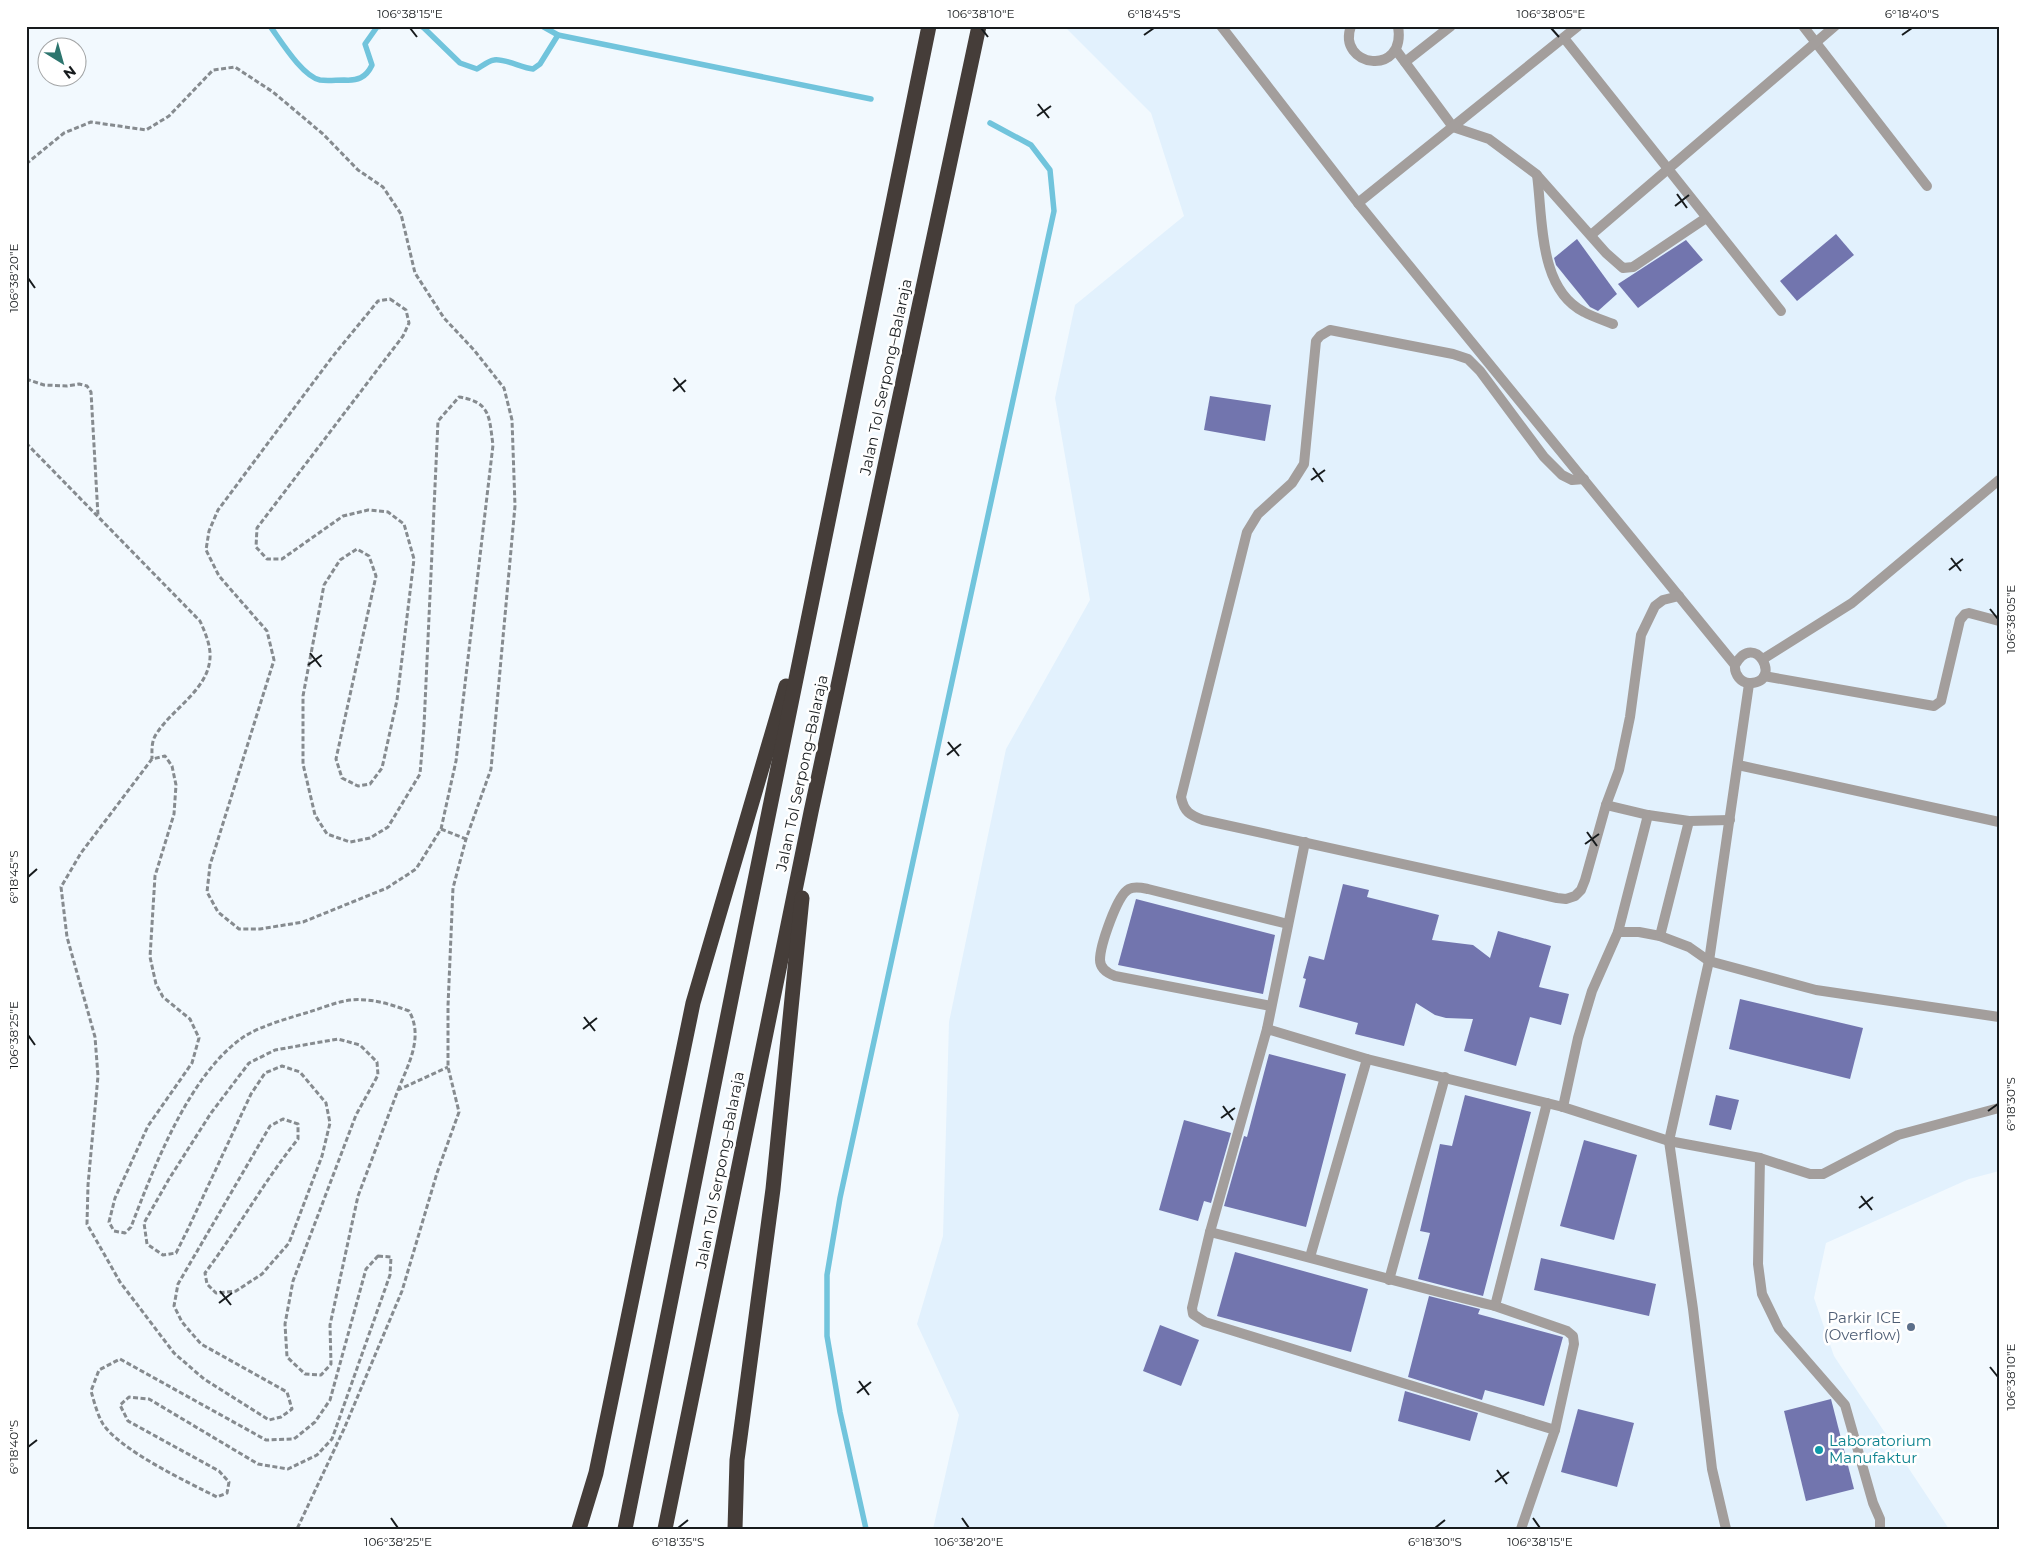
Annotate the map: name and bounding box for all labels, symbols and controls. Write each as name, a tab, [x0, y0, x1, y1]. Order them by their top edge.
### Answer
text: 106°38'15"E	[377, 6, 443, 21]
text: 106°38'10"E	[948, 6, 1014, 21]
text: 6°18'45"S	[1127, 6, 1181, 21]
text: 106°38'05"E	[1517, 6, 1585, 21]
text: 6°18'40"S	[1885, 6, 1939, 21]
north arrow	[38, 38, 88, 88]
text: N	[60, 62, 80, 83]
text: 106°38'20"E	[6, 243, 21, 313]
street label: Jalan Tol Serpong–Balaraja	[855, 277, 916, 478]
text: 106°38'05"E	[2003, 585, 2018, 653]
street label: Jalan Tol Serpong–Balaraja	[771, 673, 832, 874]
text: 6°18'45"S	[6, 850, 21, 904]
text: 106°38'25"E	[6, 1001, 21, 1069]
street label: Jalan Tol Serpong–Balaraja	[691, 1070, 748, 1271]
text: 6°18'30"S	[2003, 1077, 2018, 1131]
place label: Parkir ICE (Overflow)	[1824, 1308, 1901, 1344]
marker: Parkir ICE (Overflow)	[1905, 1321, 1917, 1333]
text: 106°38'10"E	[2003, 1344, 2018, 1410]
text: 6°18'40"S	[6, 1420, 21, 1474]
place label: Laboratorium Manufaktur	[1829, 1431, 1932, 1467]
marker: Laboratorium Manufaktur	[1813, 1444, 1825, 1456]
text: 106°38'25"E	[364, 1534, 432, 1549]
text: 6°18'35"S	[652, 1534, 704, 1549]
text: 106°38'20"E	[934, 1534, 1004, 1549]
text: 6°18'30"S	[1408, 1534, 1462, 1549]
text: 106°38'15"E	[1507, 1534, 1573, 1549]

